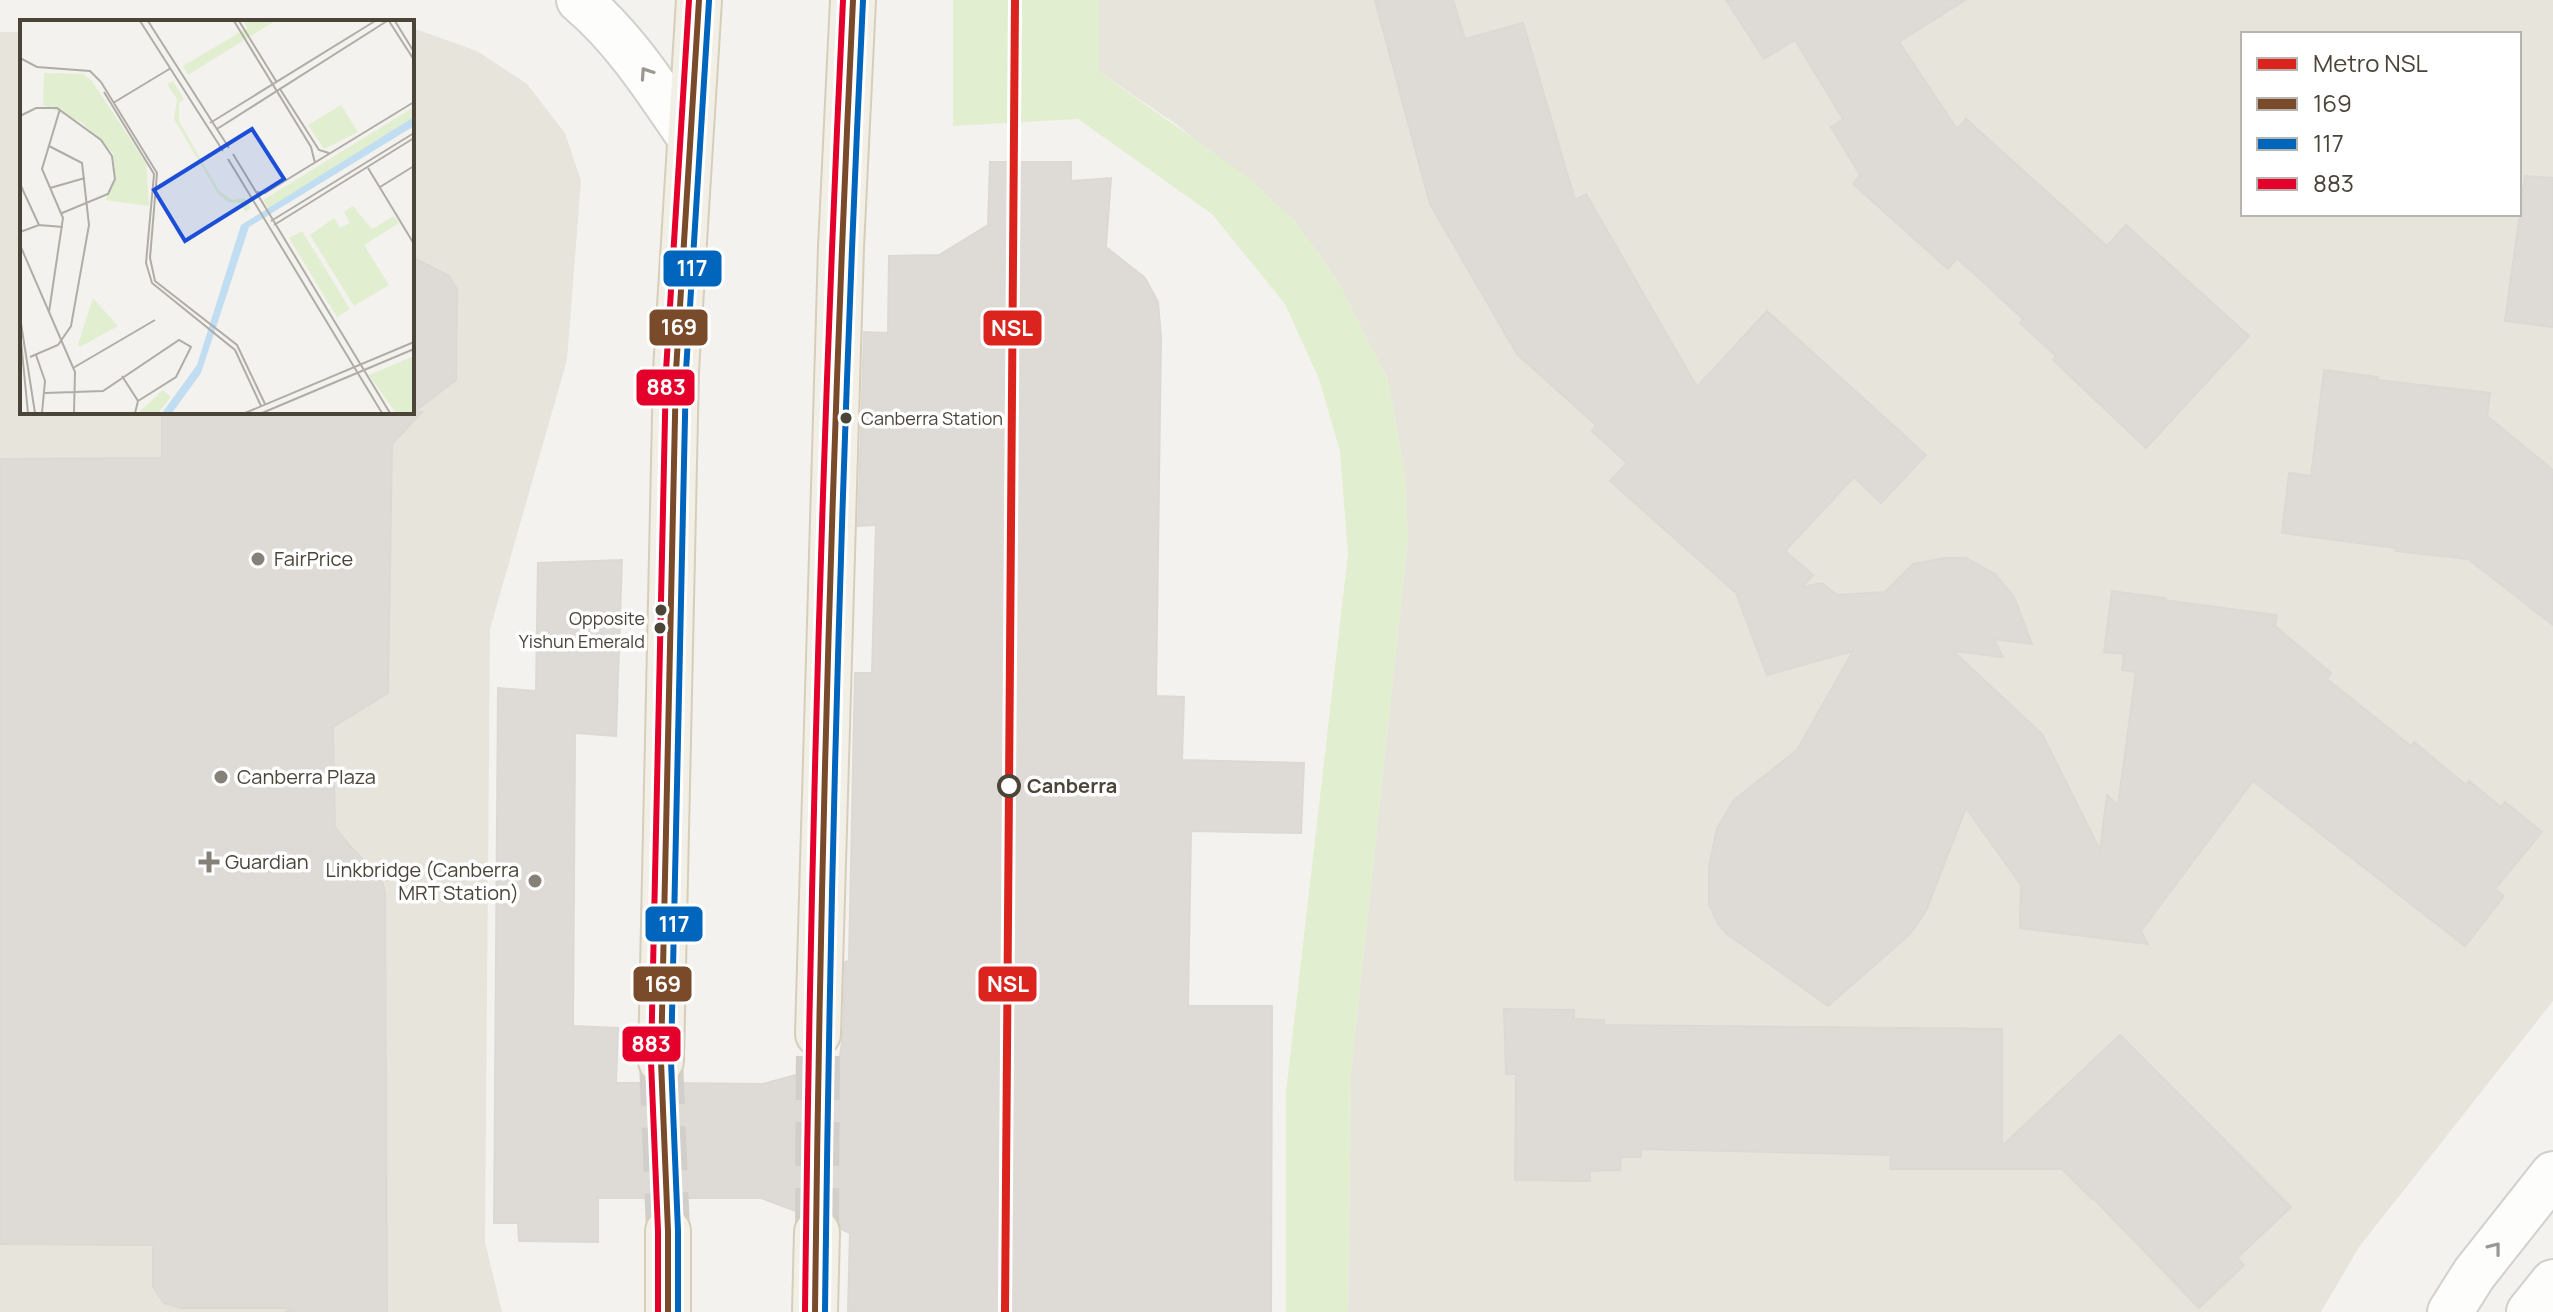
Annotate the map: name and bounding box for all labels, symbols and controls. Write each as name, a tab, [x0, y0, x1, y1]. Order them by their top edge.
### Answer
inset map	[20, 20, 414, 414]
legend	[2241, 32, 2521, 216]
text: Metro NSL	[2313, 46, 2428, 79]
one-way arrow	[641, 68, 656, 82]
text: 169	[2313, 86, 2352, 119]
text: 117	[2313, 126, 2344, 159]
text: 883	[2313, 166, 2354, 199]
line badge: 117	[662, 249, 723, 288]
text: 117	[676, 253, 708, 283]
line badge: 169	[648, 308, 709, 347]
line badge: NSL	[982, 309, 1043, 347]
text: 169	[661, 312, 697, 342]
text: NSL	[991, 313, 1033, 343]
line badge: 883	[635, 368, 696, 407]
text: 883	[646, 372, 686, 402]
place label: Canberra Station	[861, 406, 1003, 430]
marker: Canberra Station	[838, 410, 854, 426]
place label: FairPrice	[274, 545, 353, 572]
marker: FairPrice	[249, 550, 267, 568]
unlabelled marker	[653, 602, 669, 618]
place label: Opposite Yishun Emerald	[519, 606, 645, 653]
marker: Opposite Yishun Emerald	[652, 620, 668, 636]
place label: Canberra Plaza	[237, 763, 376, 790]
marker: Canberra Plaza	[212, 768, 230, 786]
place label: Canberra	[1027, 772, 1117, 799]
marker: Canberra	[998, 775, 1020, 797]
place label: Guardian	[225, 848, 309, 875]
marker: Guardian	[200, 853, 218, 871]
place label: Linkbridge (Canberra MRT Station)	[326, 856, 519, 906]
marker: Linkbridge (Canberra MRT Station)	[526, 872, 544, 890]
line badge: 117	[644, 905, 704, 943]
text: 117	[658, 909, 690, 939]
line badge: 169	[632, 965, 693, 1003]
line badge: NSL	[977, 965, 1038, 1003]
text: 169	[645, 969, 681, 999]
text: NSL	[987, 969, 1029, 999]
line badge: 883	[621, 1025, 682, 1063]
text: 883	[631, 1029, 671, 1059]
one-way arrow	[2485, 1242, 2499, 1257]

